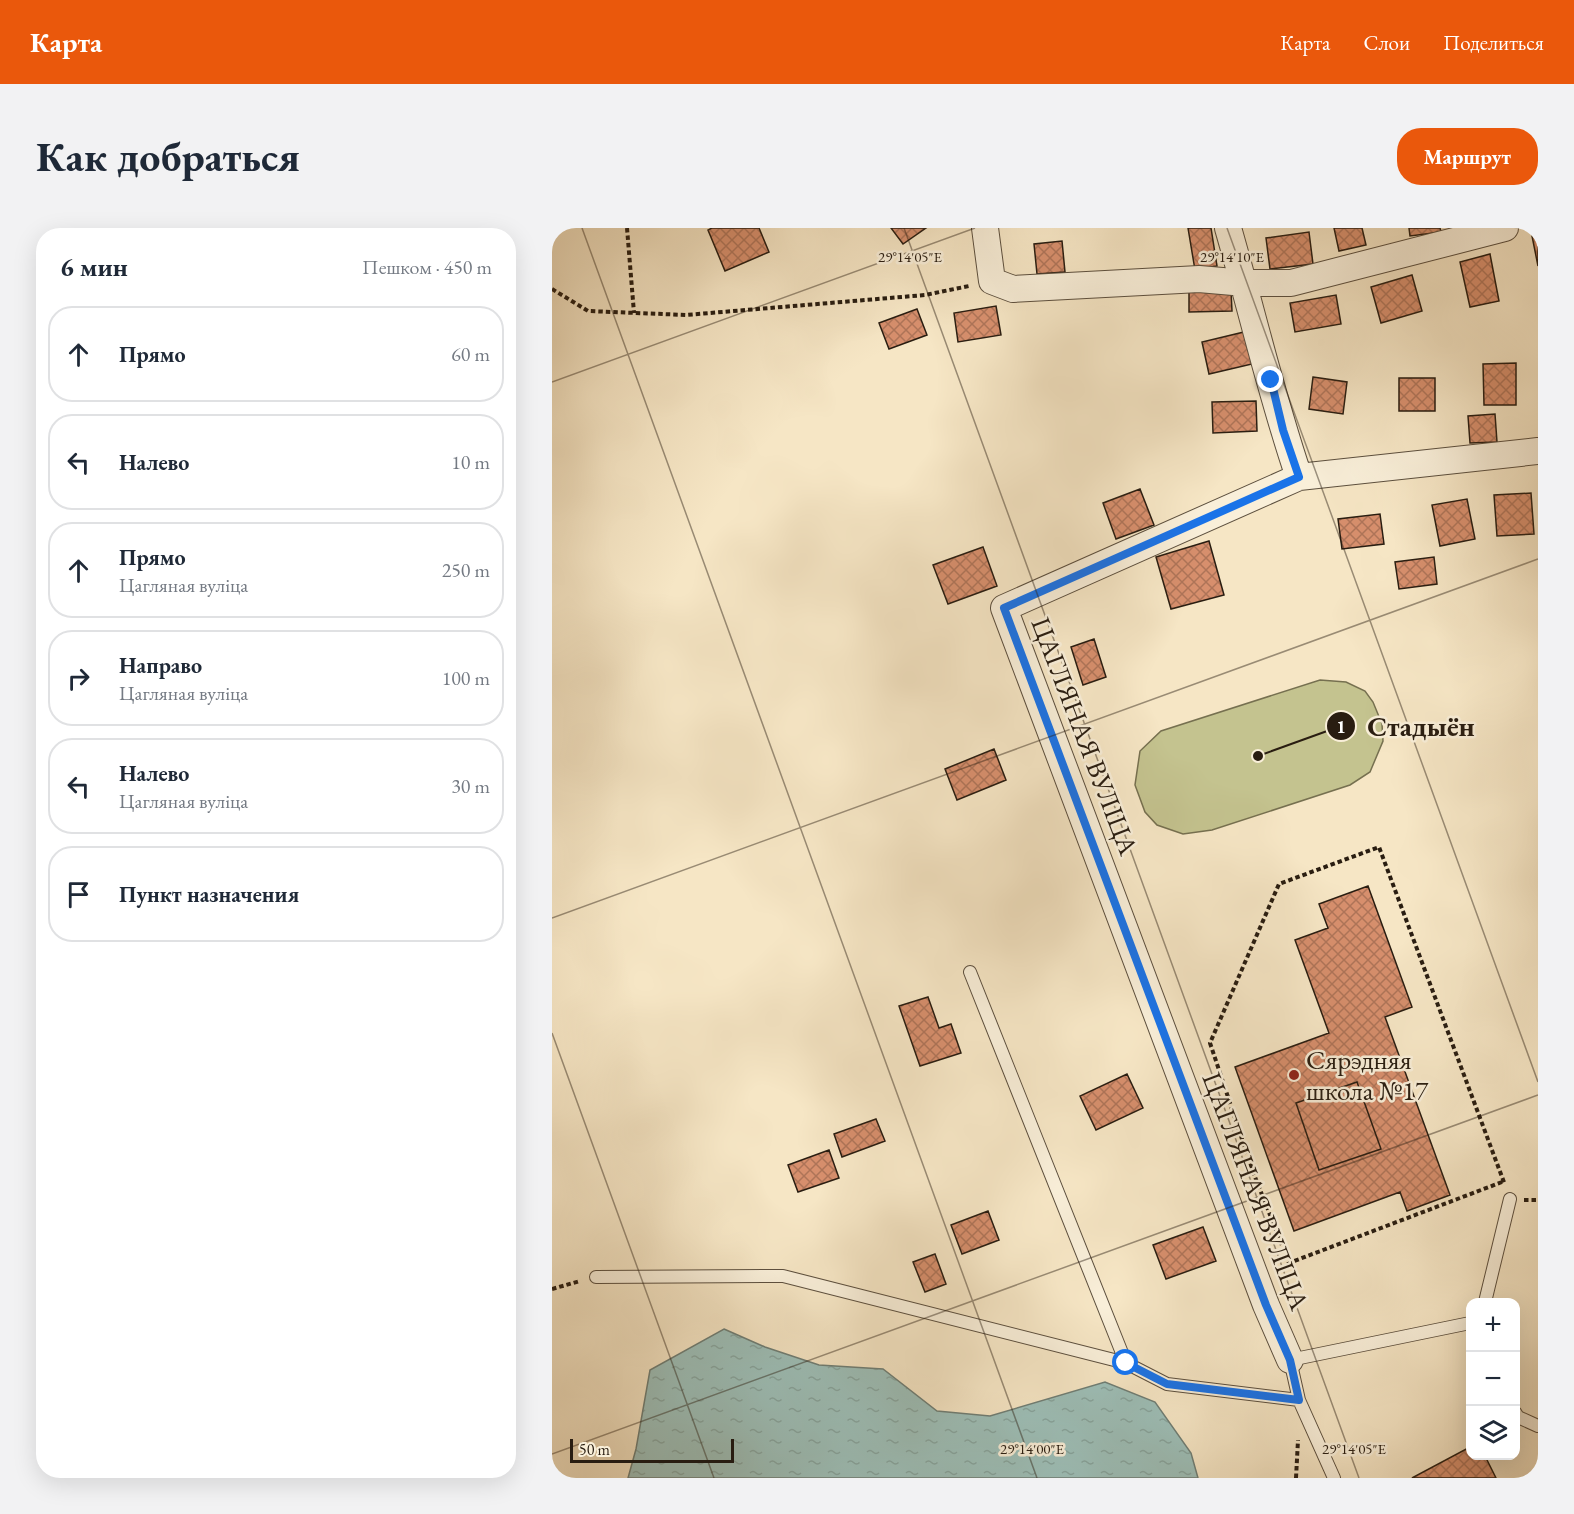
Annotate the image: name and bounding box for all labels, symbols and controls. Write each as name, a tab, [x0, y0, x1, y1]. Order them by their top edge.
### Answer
text: Карта	[30, 24, 102, 60]
text: Карта	[1280, 29, 1330, 56]
text: Слои	[1363, 29, 1410, 56]
text: Поделиться	[1443, 29, 1544, 56]
button: Маршрут	[1397, 128, 1538, 185]
text: Как добраться	[36, 129, 300, 184]
text: 29°14'05"E	[878, 247, 943, 266]
text: 29°14'10"E	[1200, 247, 1265, 266]
text: 6 мин	[60, 250, 128, 284]
text: Пешком · 450 m	[362, 254, 492, 280]
icon: ahead	[62, 338, 95, 371]
text: Прямо	[119, 340, 186, 369]
text: 60 m	[451, 341, 490, 367]
route end	[1257, 366, 1283, 392]
icon: left	[62, 446, 95, 479]
text: Налево	[119, 448, 189, 477]
text: 10 m	[451, 449, 490, 475]
text: Прямо	[119, 543, 186, 572]
icon: ahead	[62, 554, 95, 587]
text: 250 m	[442, 557, 490, 583]
text: Цагляная вуліца	[119, 572, 248, 598]
street label: ЦАГЛЯНАЯ ВУЛІЦА	[1024, 612, 1147, 860]
text: Направо	[119, 651, 202, 680]
icon: right	[62, 662, 95, 695]
text: 100 m	[442, 665, 490, 691]
text: Цагляная вуліца	[119, 680, 248, 706]
callout: Стадыён	[1326, 703, 1487, 749]
text: Стадыён	[1367, 708, 1475, 744]
text: 1	[1336, 715, 1346, 738]
text: Налево	[119, 759, 189, 788]
icon: left	[62, 770, 95, 803]
text: 30 m	[451, 773, 490, 799]
text: Цагляная вуліца	[119, 788, 248, 814]
icon: arrive	[62, 878, 95, 911]
text: Пункт назначения	[119, 880, 299, 909]
place label: Сярэдняя школа №17	[1306, 1042, 1429, 1108]
street label: ЦАГЛЯНАЯ ВУЛІЦА	[1195, 1067, 1318, 1315]
marker: Сярэдняя школа №17	[1287, 1068, 1301, 1082]
map controls	[1466, 1298, 1520, 1460]
button: +	[1466, 1298, 1520, 1352]
route start	[1112, 1349, 1138, 1375]
button: −	[1466, 1352, 1520, 1406]
button: layers	[1466, 1406, 1520, 1460]
scale bar	[570, 1436, 734, 1464]
text: 50 m	[579, 1439, 610, 1460]
text: 29°14'00"E	[1000, 1439, 1065, 1458]
text: 29°14'05"E	[1322, 1439, 1387, 1458]

